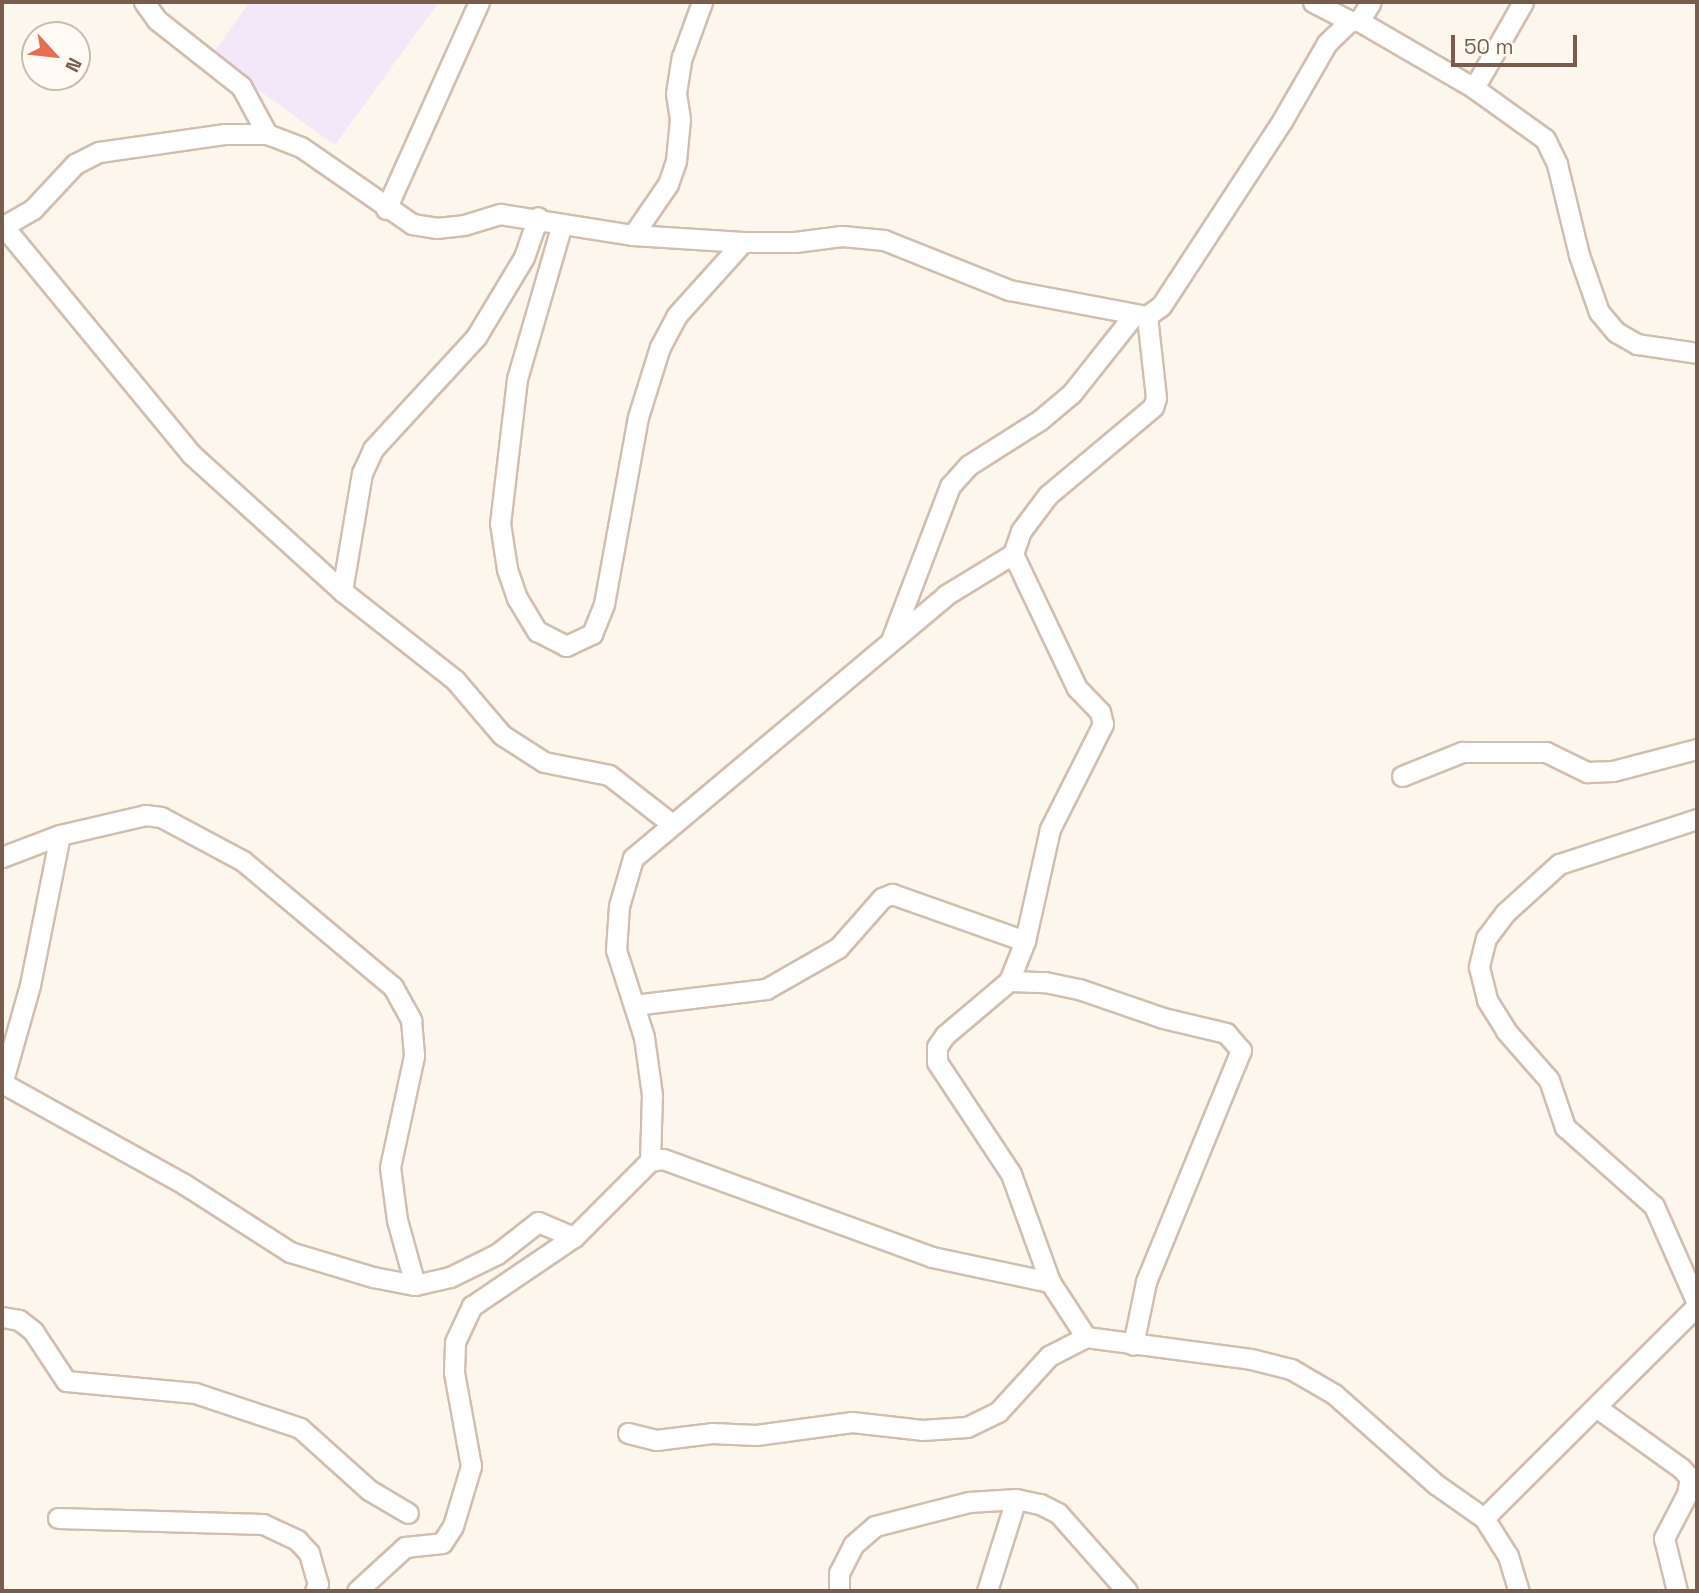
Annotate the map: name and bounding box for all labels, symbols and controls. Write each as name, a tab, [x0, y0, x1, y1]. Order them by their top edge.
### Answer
north arrow	[21, 21, 91, 91]
scale bar	[1454, 21, 1580, 65]
text: 50 m	[1464, 33, 1514, 60]
text: N	[59, 53, 87, 76]

